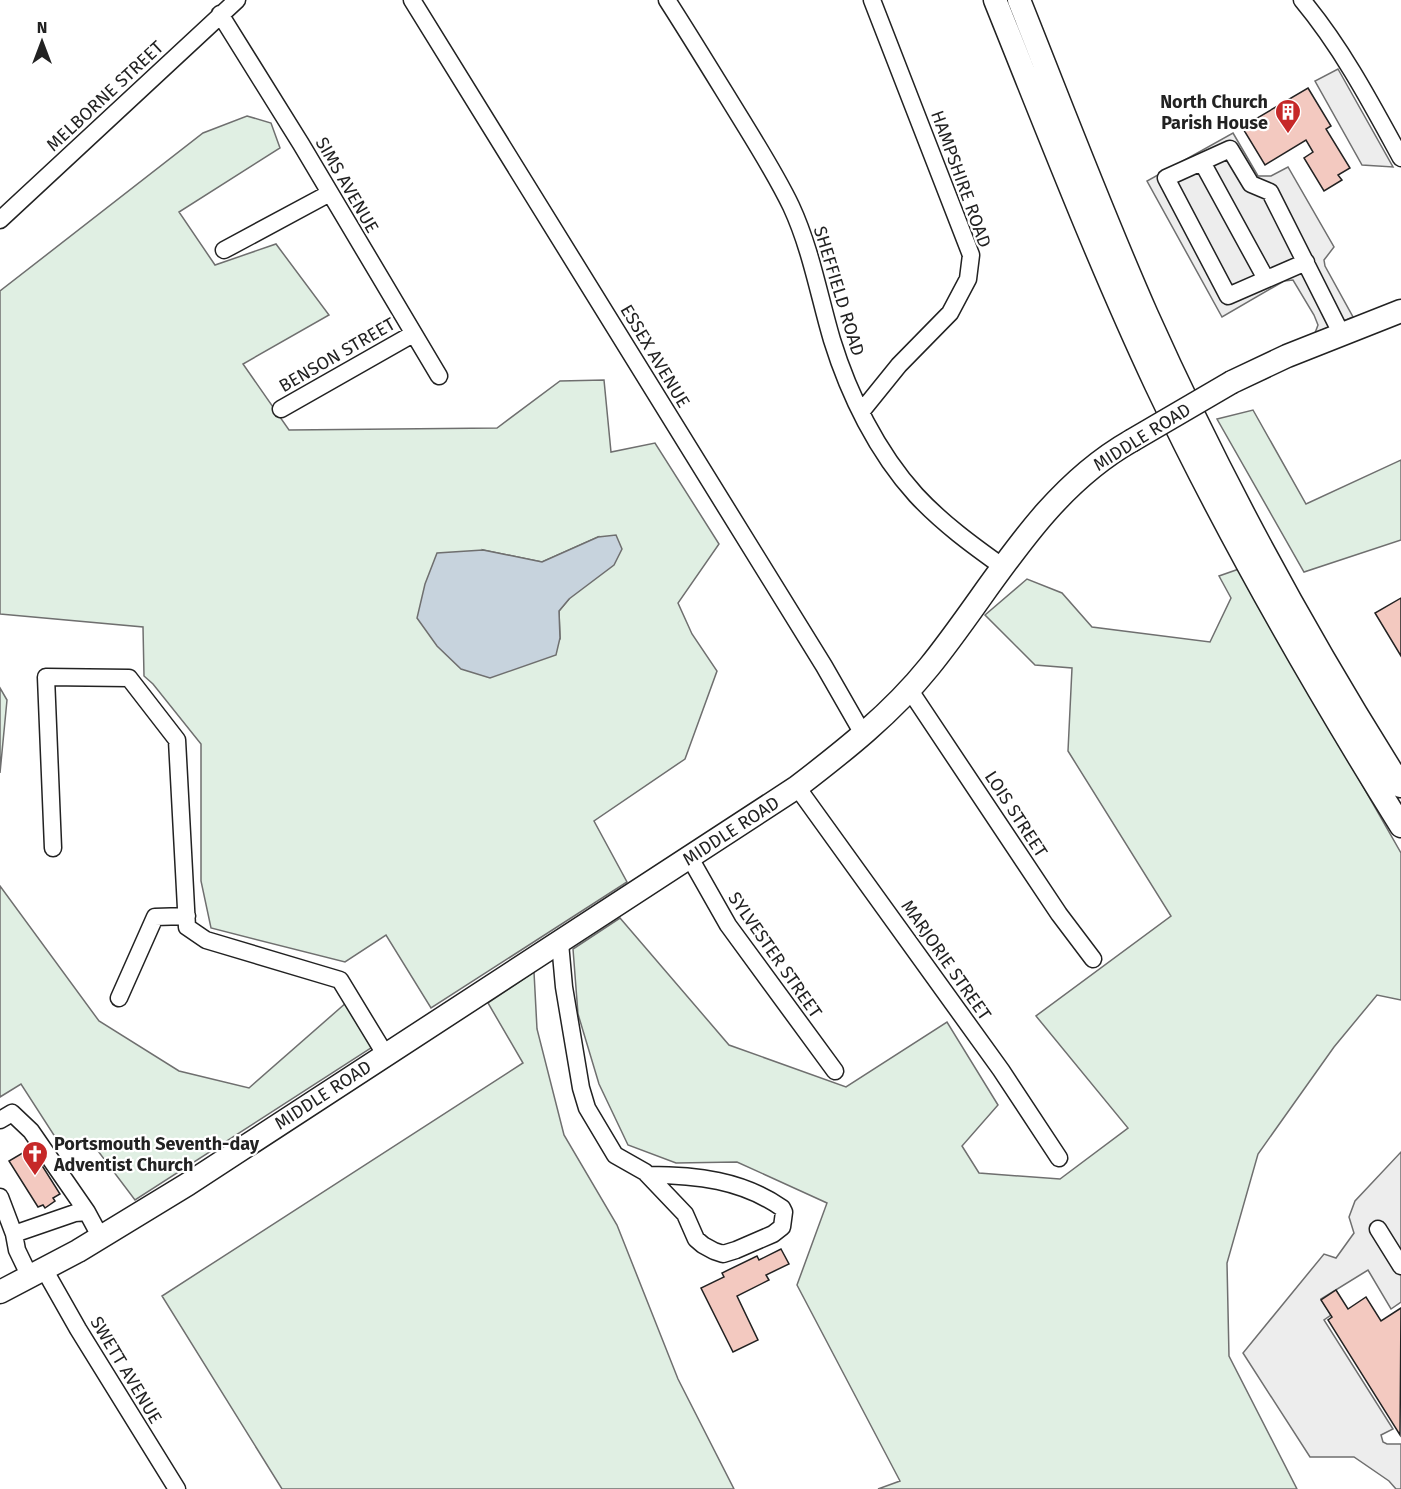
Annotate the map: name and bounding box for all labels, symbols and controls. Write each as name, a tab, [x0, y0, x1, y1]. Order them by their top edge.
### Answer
north arrow	[12, 12, 72, 72]
text: N	[37, 18, 47, 37]
street label: MELBORNE STREET	[42, 36, 169, 156]
place label: North Church Parish House	[1160, 91, 1268, 134]
building icon: North Church Parish House	[1273, 97, 1303, 135]
street label: HAMPSHIRE ROAD	[926, 107, 996, 251]
street label: SIMS AVENUE	[311, 133, 383, 237]
street label: SHEFFIELD ROAD	[809, 223, 869, 359]
street label: ESSEX AVENUE	[616, 300, 694, 412]
street label: BENSON STREET	[275, 313, 400, 397]
street label: MIDDLE ROAD	[1089, 398, 1195, 476]
street label: LOIS STREET	[980, 767, 1052, 862]
street label: MIDDLE ROAD	[679, 792, 783, 870]
street label: SYLVESTER STREET	[723, 888, 827, 1023]
street label: MARJORIE STREET	[896, 896, 996, 1025]
street label: MIDDLE ROAD	[271, 1056, 375, 1134]
place label: Portsmouth Seventh-day Adventist Church	[53, 1133, 260, 1176]
church icon: Portsmouth Seventh-day Adventist Church	[20, 1139, 50, 1177]
street label: SWETT AVENUE	[85, 1312, 167, 1428]

